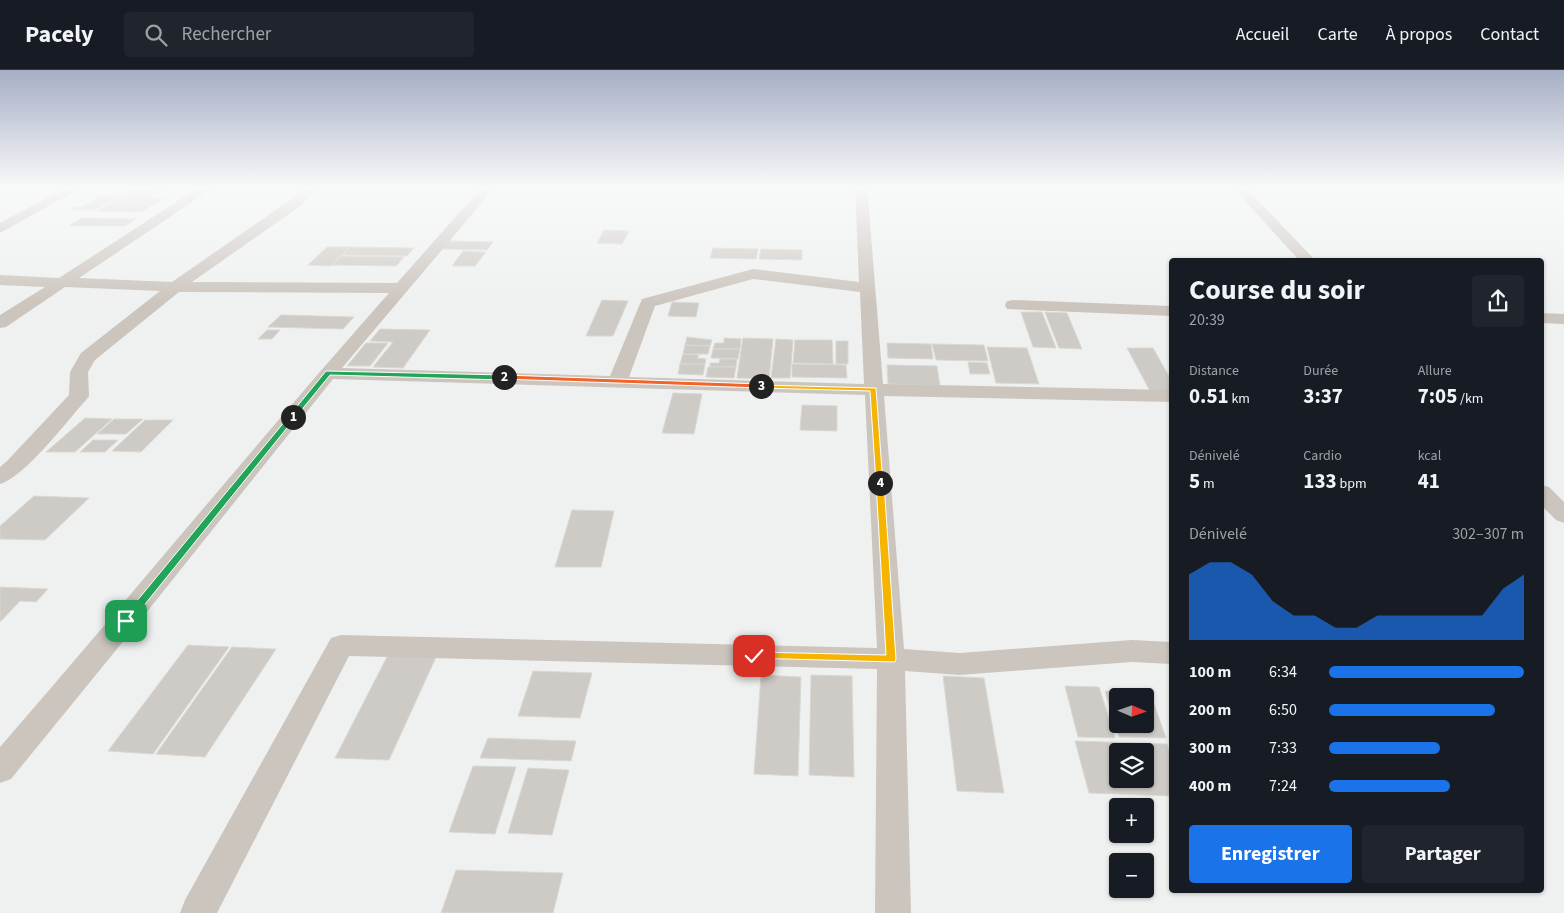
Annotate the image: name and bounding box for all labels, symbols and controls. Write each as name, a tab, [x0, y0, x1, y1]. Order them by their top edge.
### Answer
search box	[124, 12, 474, 57]
text: Pacely	[25, 17, 94, 52]
icon: search	[142, 21, 170, 49]
text: Rechercher	[182, 21, 271, 48]
text: Accueil	[1236, 22, 1289, 47]
text: Carte	[1317, 22, 1358, 47]
text: À propos	[1386, 22, 1452, 47]
text: Contact	[1480, 22, 1539, 47]
text: Course du soir	[1189, 270, 1365, 310]
button: share	[1472, 275, 1524, 327]
text: 20:39	[1189, 309, 1225, 331]
text: Distance	[1189, 361, 1239, 381]
text: Durée	[1303, 361, 1338, 381]
text: Allure	[1418, 361, 1452, 381]
pin: 2	[492, 364, 516, 390]
text: 2	[501, 367, 508, 387]
pin: 3	[748, 374, 774, 398]
text: 3	[758, 376, 765, 396]
text: 0.51	[1189, 381, 1229, 411]
text: 3:37	[1303, 381, 1343, 411]
text: 7:05	[1418, 381, 1457, 411]
text: km	[1229, 389, 1250, 409]
text: /km	[1457, 389, 1483, 409]
pin: 1	[280, 404, 306, 430]
text: 1	[290, 407, 297, 427]
text: Dénivelé	[1189, 446, 1240, 466]
text: Cardio	[1303, 446, 1342, 466]
text: kcal	[1418, 446, 1441, 466]
text: 5	[1189, 466, 1200, 496]
text: 133	[1303, 466, 1337, 496]
text: 41	[1418, 466, 1440, 496]
pin: 4	[868, 470, 892, 496]
text: 4	[877, 473, 884, 493]
text: m	[1200, 474, 1215, 494]
text: bpm	[1337, 474, 1367, 494]
text: Dénivelé	[1189, 523, 1247, 545]
text: 302–307 m	[1452, 523, 1524, 545]
pin	[105, 600, 147, 642]
icon: arrive	[112, 607, 140, 635]
pin	[733, 635, 775, 677]
icon: check	[740, 642, 768, 670]
text: 100 m	[1189, 661, 1231, 683]
text: 6:34	[1269, 661, 1297, 683]
north arrow	[1109, 688, 1154, 732]
map controls	[1109, 688, 1154, 898]
text: 200 m	[1189, 699, 1231, 721]
text: 6:50	[1269, 699, 1297, 721]
text: 300 m	[1189, 737, 1231, 759]
text: 7:33	[1269, 737, 1297, 759]
button: layers	[1109, 743, 1154, 788]
text: 400 m	[1189, 775, 1231, 797]
text: 7:24	[1269, 775, 1297, 797]
button: +	[1109, 798, 1154, 843]
button: Enregistrer	[1189, 825, 1352, 883]
button: Partager	[1362, 825, 1524, 883]
button: −	[1109, 853, 1154, 898]

